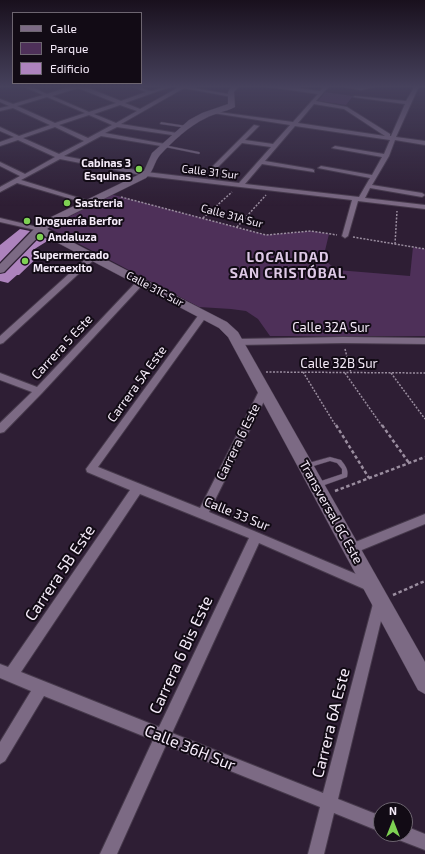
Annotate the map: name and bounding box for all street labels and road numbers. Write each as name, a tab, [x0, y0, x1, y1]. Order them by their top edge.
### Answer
street label: Calle 31 Sur	[181, 162, 239, 182]
street label: Calle 31A Sur	[199, 201, 265, 231]
street label: Calle 31C Sur	[124, 268, 186, 310]
street label: Carrera 5 Este	[28, 311, 96, 383]
street label: Calle 32A Sur	[292, 320, 370, 336]
street label: Carrera 5A Este	[104, 343, 170, 425]
street label: Calle 32B Sur	[300, 356, 378, 372]
street label: Carrera 6 Este	[213, 401, 263, 483]
street label: Transversal 6C Este	[296, 458, 366, 566]
street label: Calle 33 Sur	[202, 494, 272, 534]
street label: Carrera 5B Este	[21, 521, 99, 625]
street label: Carrera 6 Bis Este	[145, 593, 217, 717]
street label: Carrera 6A Este	[308, 666, 354, 780]
street label: Calle 36H Sur	[142, 721, 238, 775]

